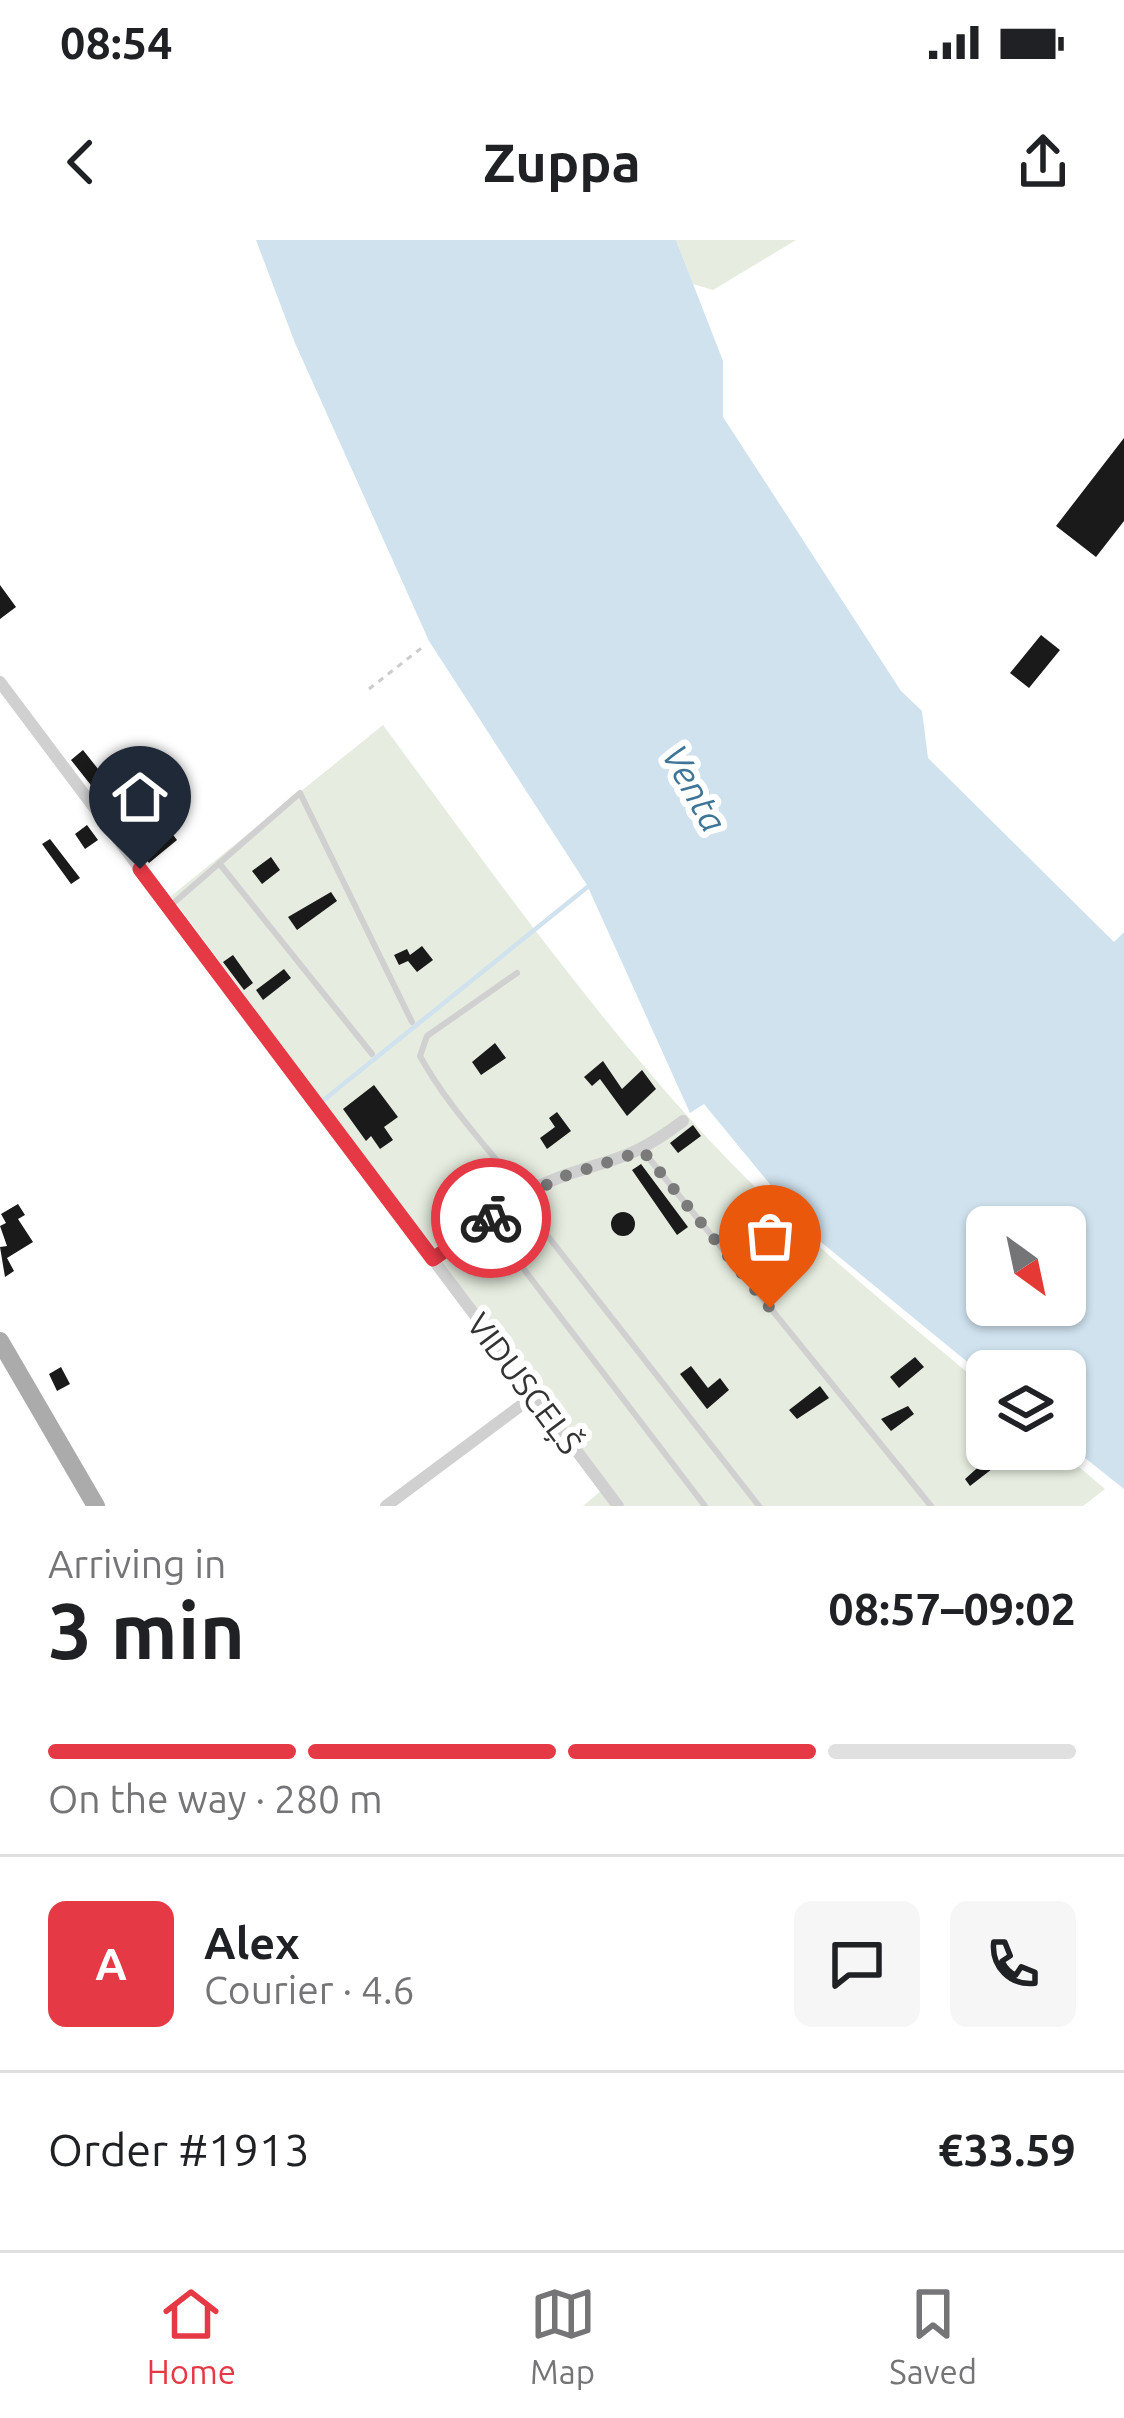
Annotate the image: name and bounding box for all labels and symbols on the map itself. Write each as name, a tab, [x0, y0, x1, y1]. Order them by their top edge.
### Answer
water label: Venta	[655, 738, 735, 838]
pin	[89, 746, 191, 869]
courier	[431, 1158, 551, 1278]
pin	[719, 1185, 821, 1308]
north arrow	[966, 1206, 1086, 1326]
street label: VIDUSCEĻŠ	[460, 1305, 590, 1460]

